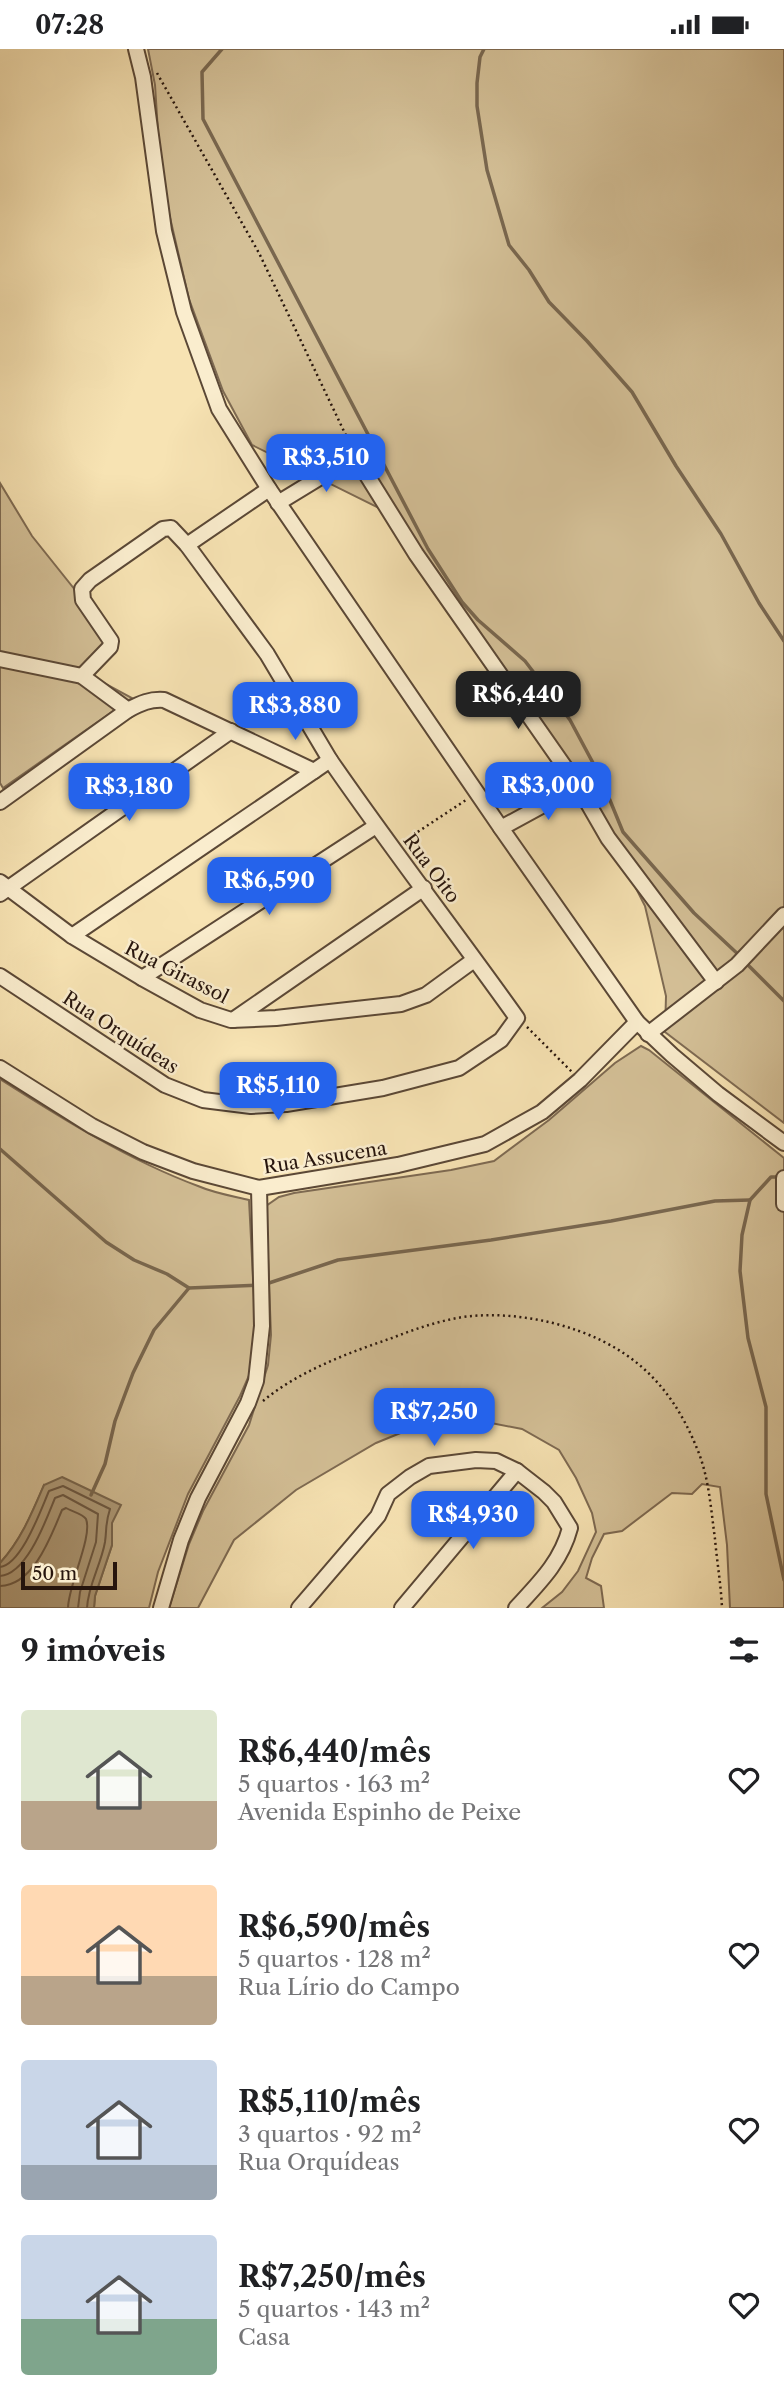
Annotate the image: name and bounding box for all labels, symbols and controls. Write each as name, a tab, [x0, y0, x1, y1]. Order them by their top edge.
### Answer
text: 07:28	[35, 9, 104, 41]
pin: R$3,510	[261, 435, 391, 494]
text: R$3,510	[282, 443, 370, 471]
pin: R$6,440	[453, 671, 583, 731]
text: R$6,440	[472, 680, 564, 708]
pin: R$3,880	[230, 683, 360, 742]
text: R$3,880	[249, 691, 341, 719]
pin: R$3,180	[64, 763, 194, 823]
pin: R$3,000	[483, 763, 613, 822]
text: R$3,000	[501, 771, 595, 799]
text: R$3,180	[84, 772, 174, 800]
street label: Rua Oito	[398, 829, 465, 907]
pin: R$6,590	[204, 857, 334, 917]
text: R$6,590	[223, 866, 315, 894]
street label: Rua Girassol	[121, 936, 233, 1009]
street label: Rua Orquídeas	[58, 986, 183, 1078]
pin: R$5,110	[213, 1063, 343, 1122]
text: R$5,110	[236, 1071, 320, 1099]
street label: Rua Assucena	[262, 1136, 388, 1179]
pin: R$7,250	[369, 1389, 499, 1448]
text: R$7,250	[390, 1397, 478, 1425]
pin: R$4,930	[408, 1491, 538, 1551]
text: R$4,930	[427, 1500, 519, 1528]
scale bar	[21, 1559, 117, 1591]
text: 50 m	[32, 1562, 77, 1585]
icon: filters	[725, 1631, 763, 1669]
text: 9 imóveis	[21, 1632, 166, 1669]
text: R$6,440/mês	[238, 1733, 431, 1770]
icon: home	[77, 1738, 161, 1822]
icon: heart	[725, 1761, 763, 1799]
text: 5 quartos · 163 m²	[238, 1770, 430, 1798]
text: Avenida Espinho de Peixe	[238, 1798, 521, 1826]
text: R$6,590/mês	[238, 1908, 430, 1945]
icon: home	[77, 1913, 161, 1997]
icon: heart	[725, 1936, 763, 1974]
text: 5 quartos · 128 m²	[238, 1945, 431, 1973]
text: Rua Lírio do Campo	[238, 1973, 460, 2001]
text: R$5,110/mês	[238, 2083, 421, 2120]
icon: home	[77, 2088, 161, 2172]
icon: heart	[725, 2111, 763, 2149]
text: 3 quartos · 92 m²	[238, 2120, 421, 2148]
text: Rua Orquídeas	[238, 2148, 400, 2176]
text: R$7,250/mês	[238, 2258, 426, 2295]
icon: home	[77, 2263, 161, 2347]
icon: heart	[725, 2286, 763, 2324]
text: 5 quartos · 143 m²	[238, 2295, 430, 2323]
text: Casa	[238, 2323, 290, 2351]

